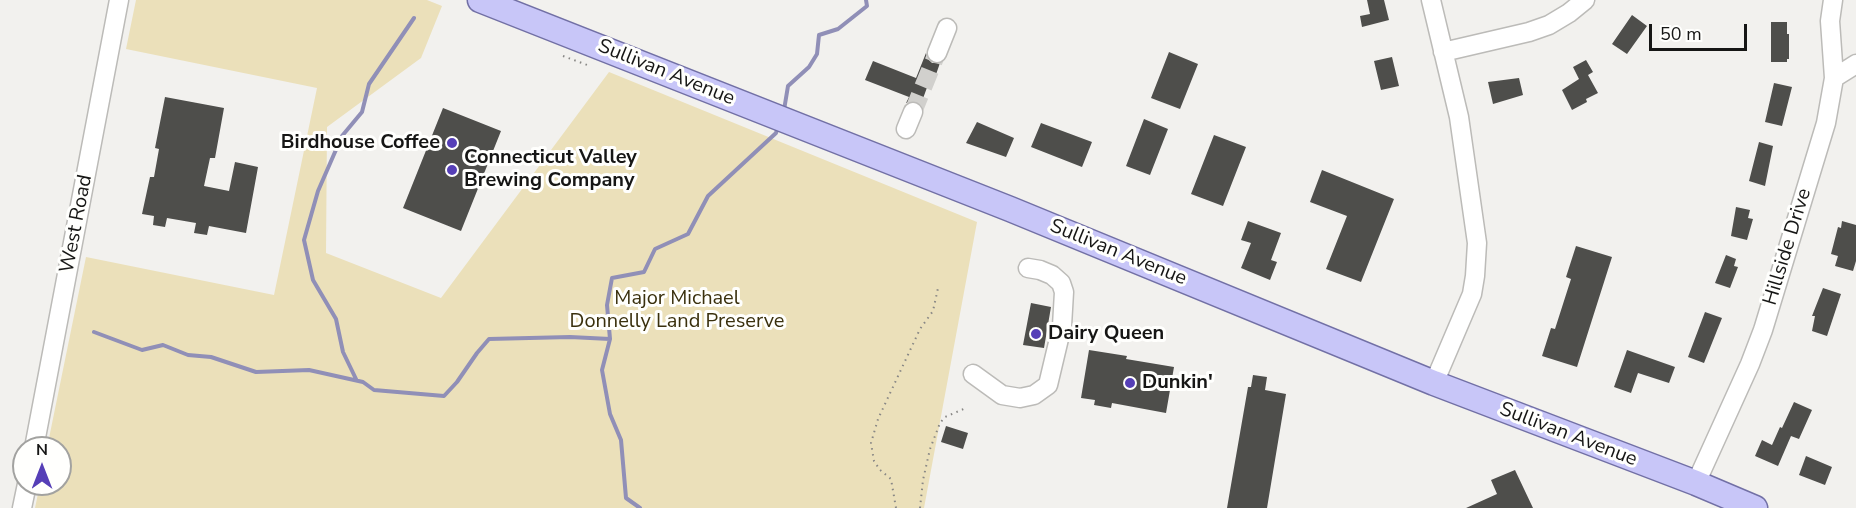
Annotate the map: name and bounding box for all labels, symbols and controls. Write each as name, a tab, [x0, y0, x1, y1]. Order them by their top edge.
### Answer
scale bar	[1652, 12, 1750, 50]
text: 50 m	[1660, 22, 1702, 46]
street label: Sullivan Avenue	[594, 35, 738, 111]
place label: Birdhouse Coffee	[281, 131, 440, 155]
marker: Birdhouse Coffee	[445, 136, 459, 150]
place label: Connecticut Valley Brewing Company	[464, 146, 637, 193]
marker: Connecticut Valley Brewing Company	[445, 163, 459, 177]
street label: West Road	[56, 173, 98, 275]
street label: Hillside Drive	[1759, 186, 1817, 308]
street label: Sullivan Avenue	[1046, 215, 1190, 291]
park label: Major Michael Donnelly Land Preserve	[570, 287, 784, 334]
place label: Dairy Queen	[1048, 322, 1164, 346]
marker: Dairy Queen	[1029, 327, 1043, 341]
place label: Dunkin'	[1142, 371, 1213, 395]
marker: Dunkin'	[1123, 376, 1137, 390]
street label: Sullivan Avenue	[1496, 398, 1640, 472]
north arrow	[12, 436, 72, 496]
text: N	[36, 439, 48, 461]

